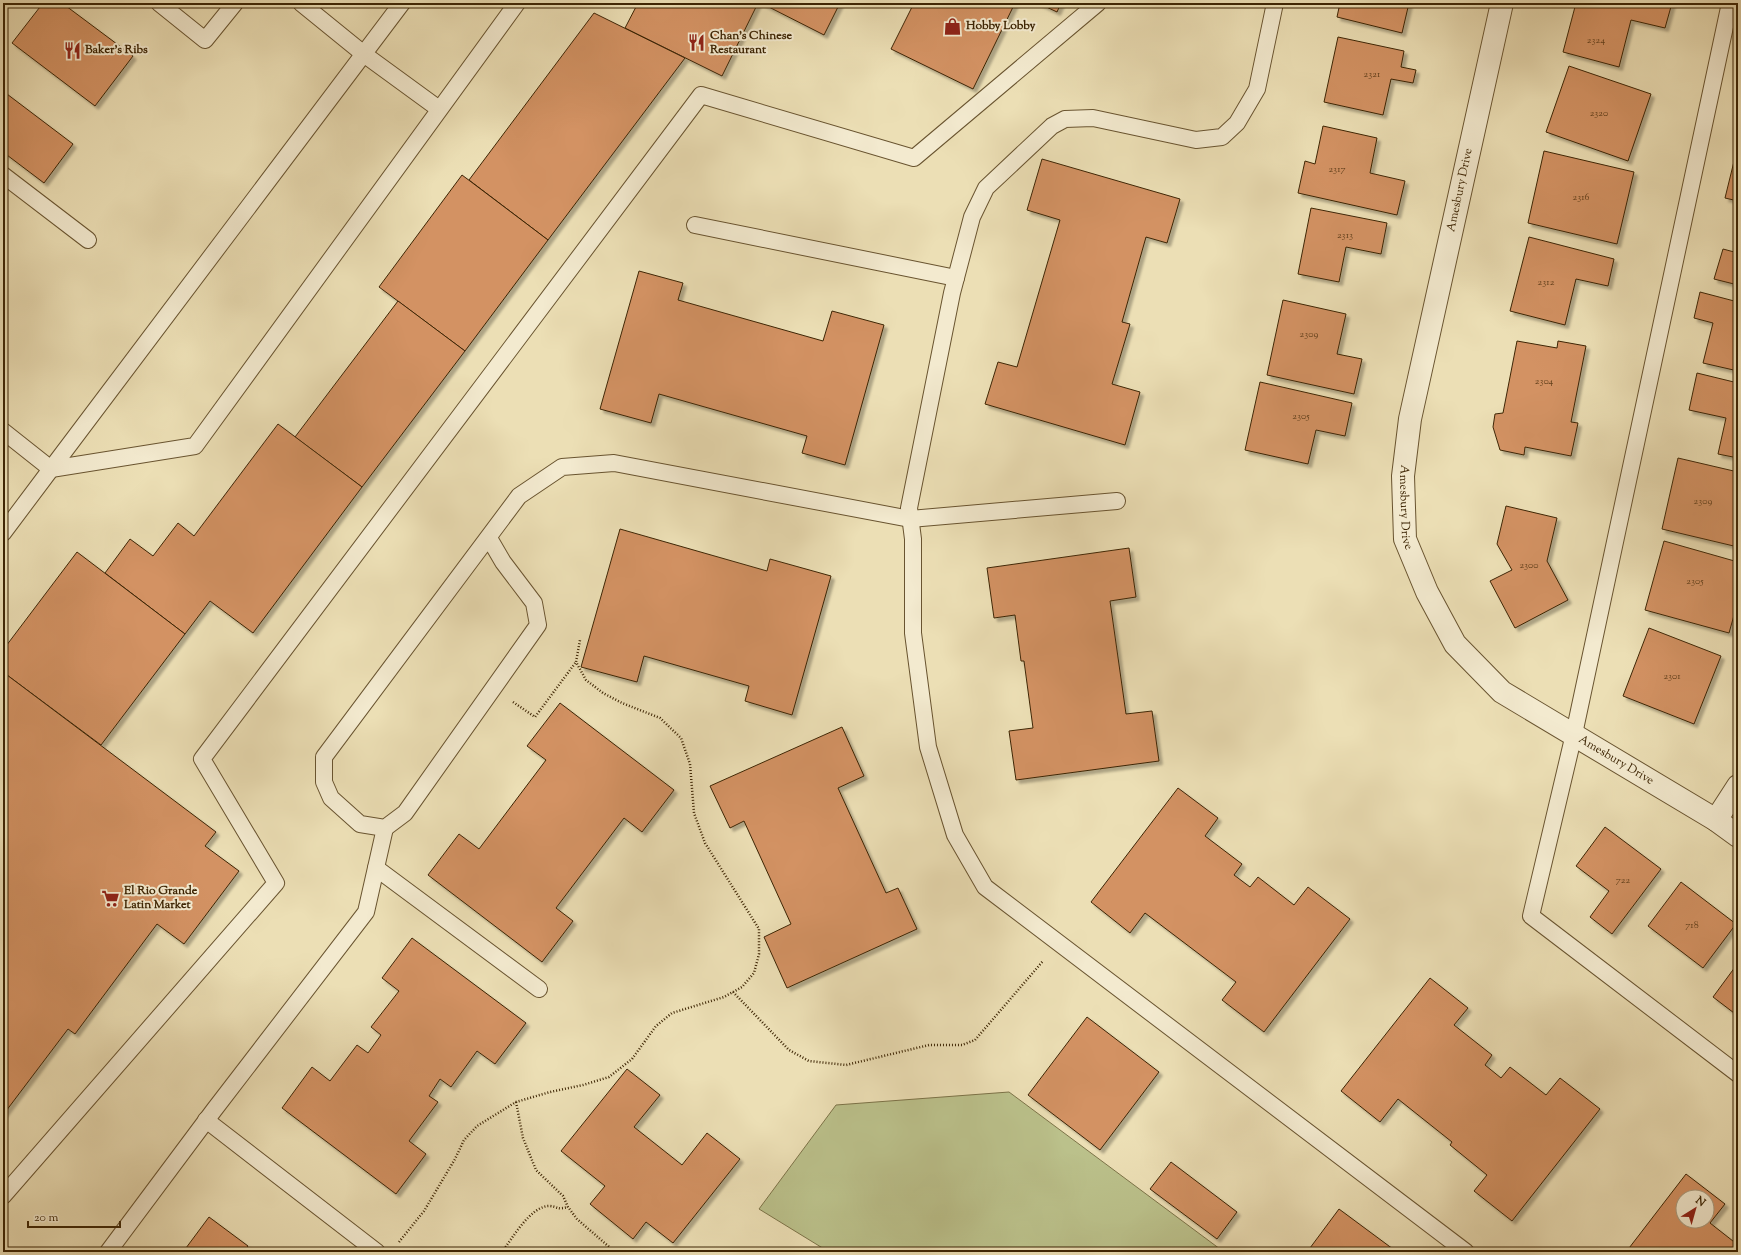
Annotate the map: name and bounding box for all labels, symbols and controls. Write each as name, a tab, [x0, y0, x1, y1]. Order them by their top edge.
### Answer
shop icon: Hobby Lobby	[943, 16, 963, 36]
place label: Hobby Lobby	[965, 17, 1035, 35]
place label: Chan's Chinese Restaurant	[709, 27, 793, 59]
restaurant icon: Chan's Chinese Restaurant	[687, 33, 707, 53]
house number: 2324	[1587, 33, 1605, 48]
restaurant icon: Baker's Ribs	[62, 40, 82, 60]
place label: Baker's Ribs	[84, 41, 148, 59]
house number: 2321	[1364, 67, 1381, 82]
house number: 2320	[1590, 106, 1608, 121]
street label: Amesbury Drive	[1442, 146, 1478, 234]
house number: 2317	[1328, 162, 1346, 177]
house number: 2316	[1572, 190, 1590, 205]
house number: 2313	[1337, 228, 1353, 243]
house number: 2312	[1538, 275, 1555, 290]
house number: 2309	[1300, 327, 1319, 342]
house number: 2304	[1535, 374, 1553, 389]
house number: 2305	[1292, 409, 1310, 424]
street label: Amesbury Drive	[1394, 464, 1418, 553]
house number: 2309	[1694, 494, 1713, 509]
house number: 2300	[1519, 558, 1539, 573]
house number: 2305	[1686, 574, 1704, 589]
house number: 2301	[1663, 669, 1681, 684]
street label: Amesbury Drive	[1575, 731, 1658, 790]
house number: 722	[1616, 873, 1630, 888]
place label: El Rio Grande Latin Market	[123, 882, 198, 914]
supermarket icon: El Rio Grande Latin Market	[101, 888, 121, 908]
house number: 718	[1685, 918, 1699, 933]
north arrow	[1675, 1189, 1715, 1229]
text: N	[1691, 1192, 1709, 1211]
scale bar	[28, 1203, 120, 1229]
text: 20 m	[34, 1209, 59, 1227]

